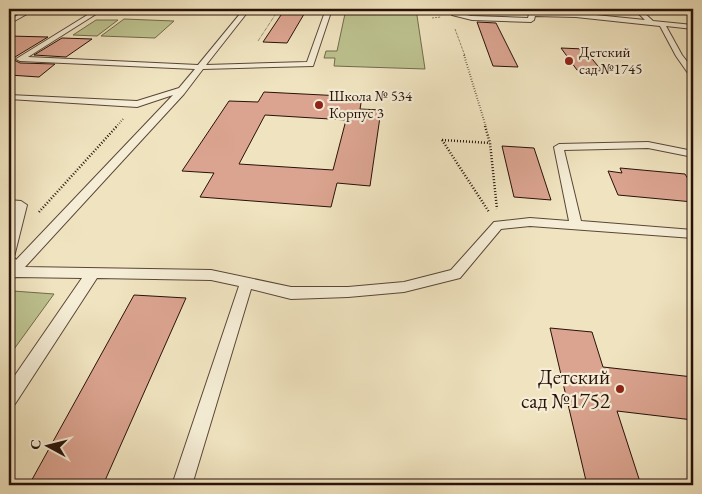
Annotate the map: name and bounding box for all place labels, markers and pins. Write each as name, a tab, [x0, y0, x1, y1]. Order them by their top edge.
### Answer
place label: Детский сад №1745	[579, 42, 643, 78]
marker: Детский сад №1745	[563, 55, 575, 67]
place label: Школа № 534 Корпус 3	[329, 86, 413, 122]
marker: Школа № 534 Корпус 3	[313, 99, 325, 111]
place label: Детский сад №1752	[521, 363, 610, 414]
marker: Детский сад №1752	[614, 383, 626, 395]

